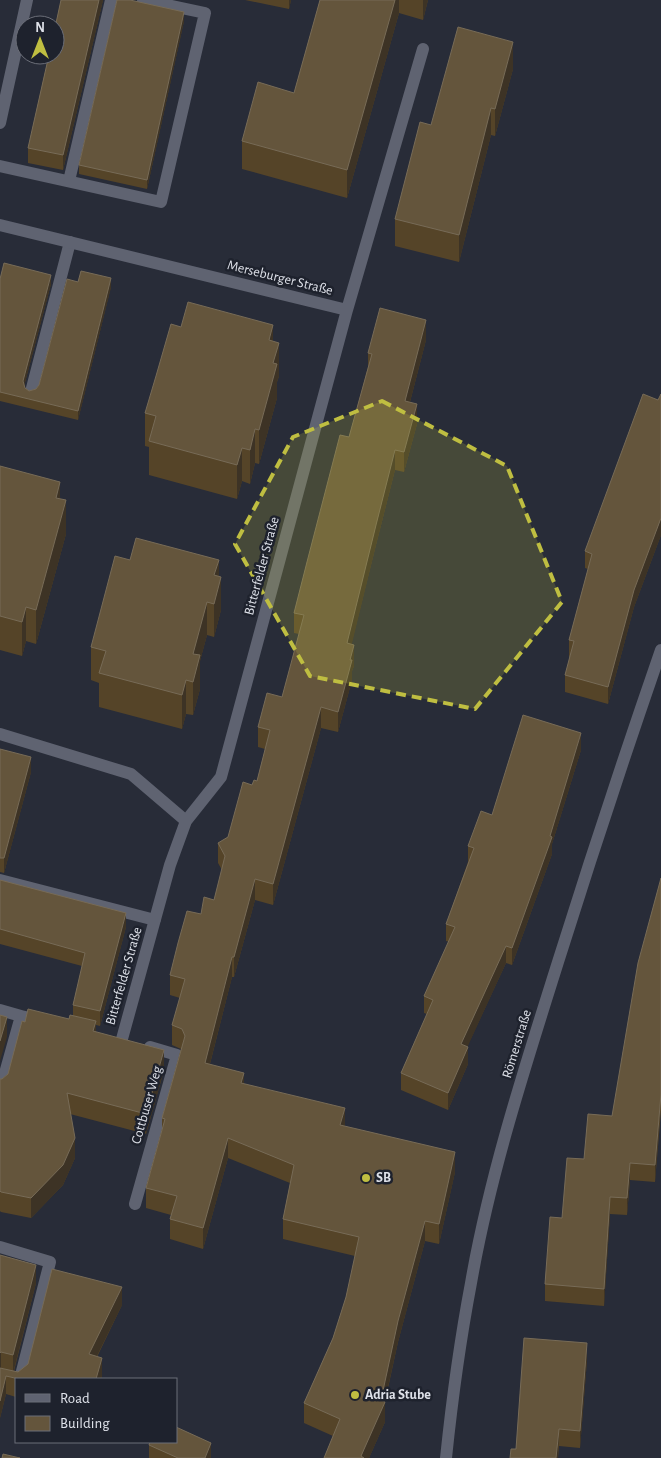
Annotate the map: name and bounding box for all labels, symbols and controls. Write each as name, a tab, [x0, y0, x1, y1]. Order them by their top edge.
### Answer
north arrow	[15, 15, 65, 65]
text: N	[35, 21, 45, 35]
street label: Merseburger Straße	[226, 258, 334, 298]
street label: Bitterfelder Straße	[242, 515, 282, 617]
street label: Bitterfelder Straße	[103, 925, 145, 1027]
street label: Römerstraße	[500, 1008, 534, 1080]
street label: Cottbuser Weg	[129, 1064, 165, 1146]
place label: SB	[376, 1171, 391, 1185]
marker: SB	[360, 1172, 372, 1184]
legend	[15, 1378, 178, 1443]
place label: Adria Stube	[365, 1388, 431, 1402]
marker: Adria Stube	[349, 1389, 361, 1401]
text: Road	[60, 1391, 90, 1406]
text: Building	[60, 1416, 110, 1431]

